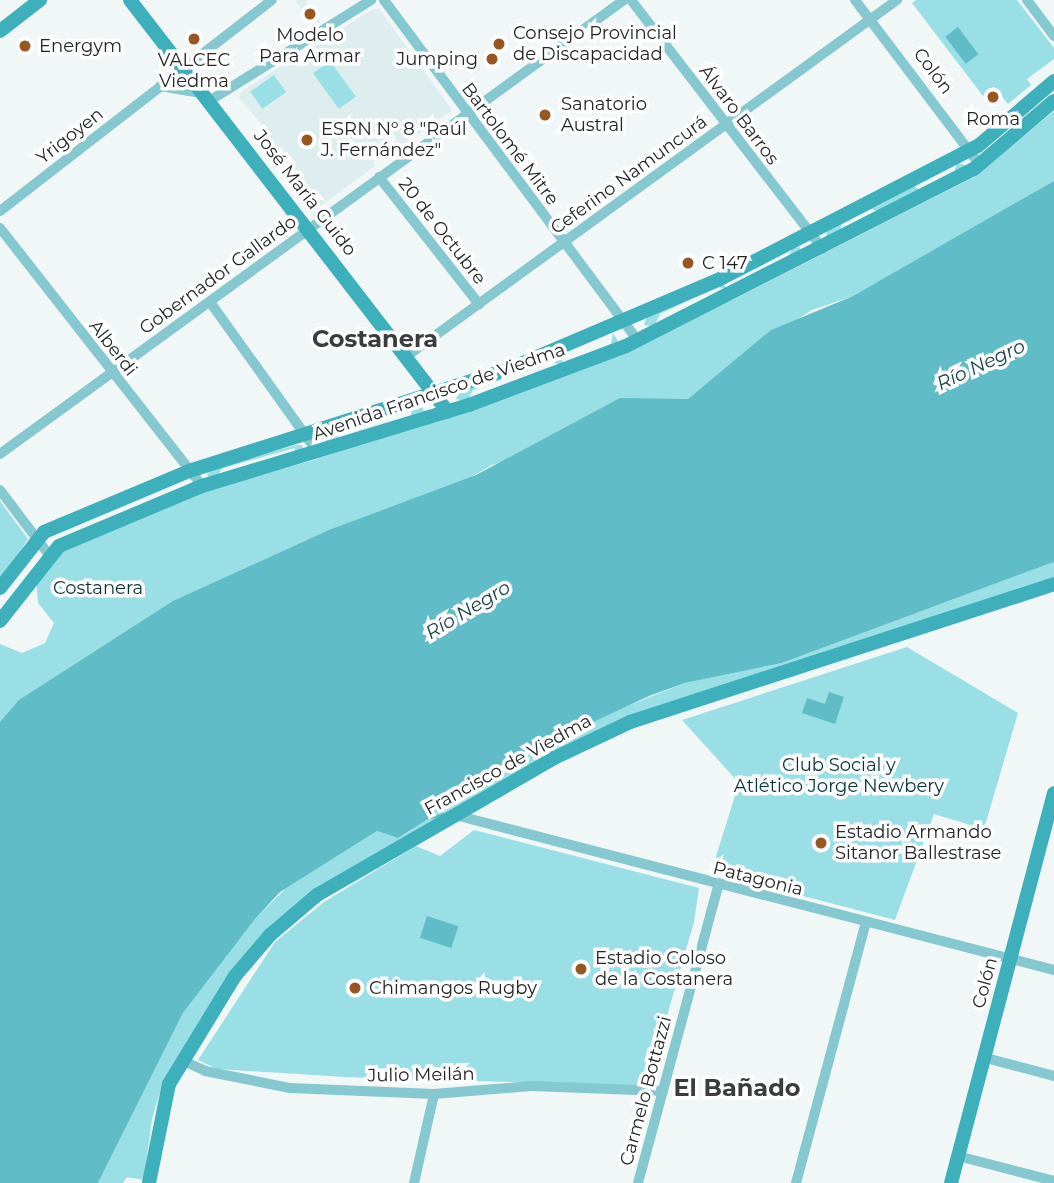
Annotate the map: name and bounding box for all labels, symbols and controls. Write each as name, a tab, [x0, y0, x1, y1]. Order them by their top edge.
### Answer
marker: Modelo Para Armar	[302, 6, 318, 22]
place label: Consejo Provincial de Discapacidad	[513, 23, 677, 66]
place label: Modelo Para Armar	[259, 25, 361, 68]
marker: VALCEC Viedma	[186, 31, 202, 47]
place label: Energym	[39, 35, 122, 57]
marker: Consejo Provincial de Discapacidad	[491, 36, 507, 52]
marker: Energym	[17, 38, 33, 54]
street label: Colón	[909, 44, 957, 98]
place label: Jumping	[396, 48, 478, 70]
place label: VALCEC Viedma	[158, 50, 230, 92]
marker: Jumping	[484, 51, 500, 67]
street label: Álvaro Barros	[695, 61, 783, 169]
street label: Bartolomé Mitre	[457, 78, 563, 210]
marker: Roma	[985, 89, 1001, 105]
place label: Sanatorio Austral	[561, 94, 647, 136]
street label: Yrigoyen	[32, 103, 108, 169]
marker: Sanatorio Austral	[535, 105, 555, 125]
place label: Roma	[966, 108, 1020, 130]
street label: Ceferino Namuncurá	[547, 111, 711, 239]
place label: ESRN Nº 8 "Raúl J. Fernández"	[321, 119, 467, 162]
street label: José María Guido	[249, 126, 361, 260]
marker: ESRN Nº 8 "Raúl J. Fernández"	[299, 132, 315, 148]
street label: 20 de Octubre	[394, 173, 490, 289]
street label: Gobernador Gallardo	[135, 211, 301, 339]
place label: C 147	[702, 252, 748, 274]
marker: C 147	[680, 255, 696, 271]
street label: Alberdi	[85, 316, 141, 380]
district label: Costanera	[312, 325, 438, 353]
water label: Río Negro	[933, 335, 1029, 395]
street label: Avenida Francisco de Viedma	[310, 339, 568, 445]
water label: Río Negro	[421, 576, 515, 644]
park label: Costanera	[53, 577, 143, 599]
street label: Francisco de Viedma	[421, 710, 595, 820]
park label: Club Social y Atlético Jorge Newbery	[734, 755, 944, 798]
place label: Estadio Armando Sitanor Ballestrase	[835, 822, 1001, 864]
marker: Estadio Armando Sitanor Ballestrase	[813, 835, 829, 851]
street label: Patagonia	[711, 857, 805, 901]
place label: Estadio Coloso de la Costanera	[595, 948, 733, 990]
street label: Colón	[968, 955, 1002, 1011]
marker: Estadio Coloso de la Costanera	[573, 961, 589, 977]
place label: Chimangos Rugby	[369, 977, 537, 999]
marker: Chimangos Rugby	[347, 980, 363, 996]
street label: Carmelo Bottazzi	[616, 1014, 676, 1168]
street label: Julio Meilán	[367, 1063, 475, 1087]
district label: El Bañado	[673, 1074, 801, 1102]

